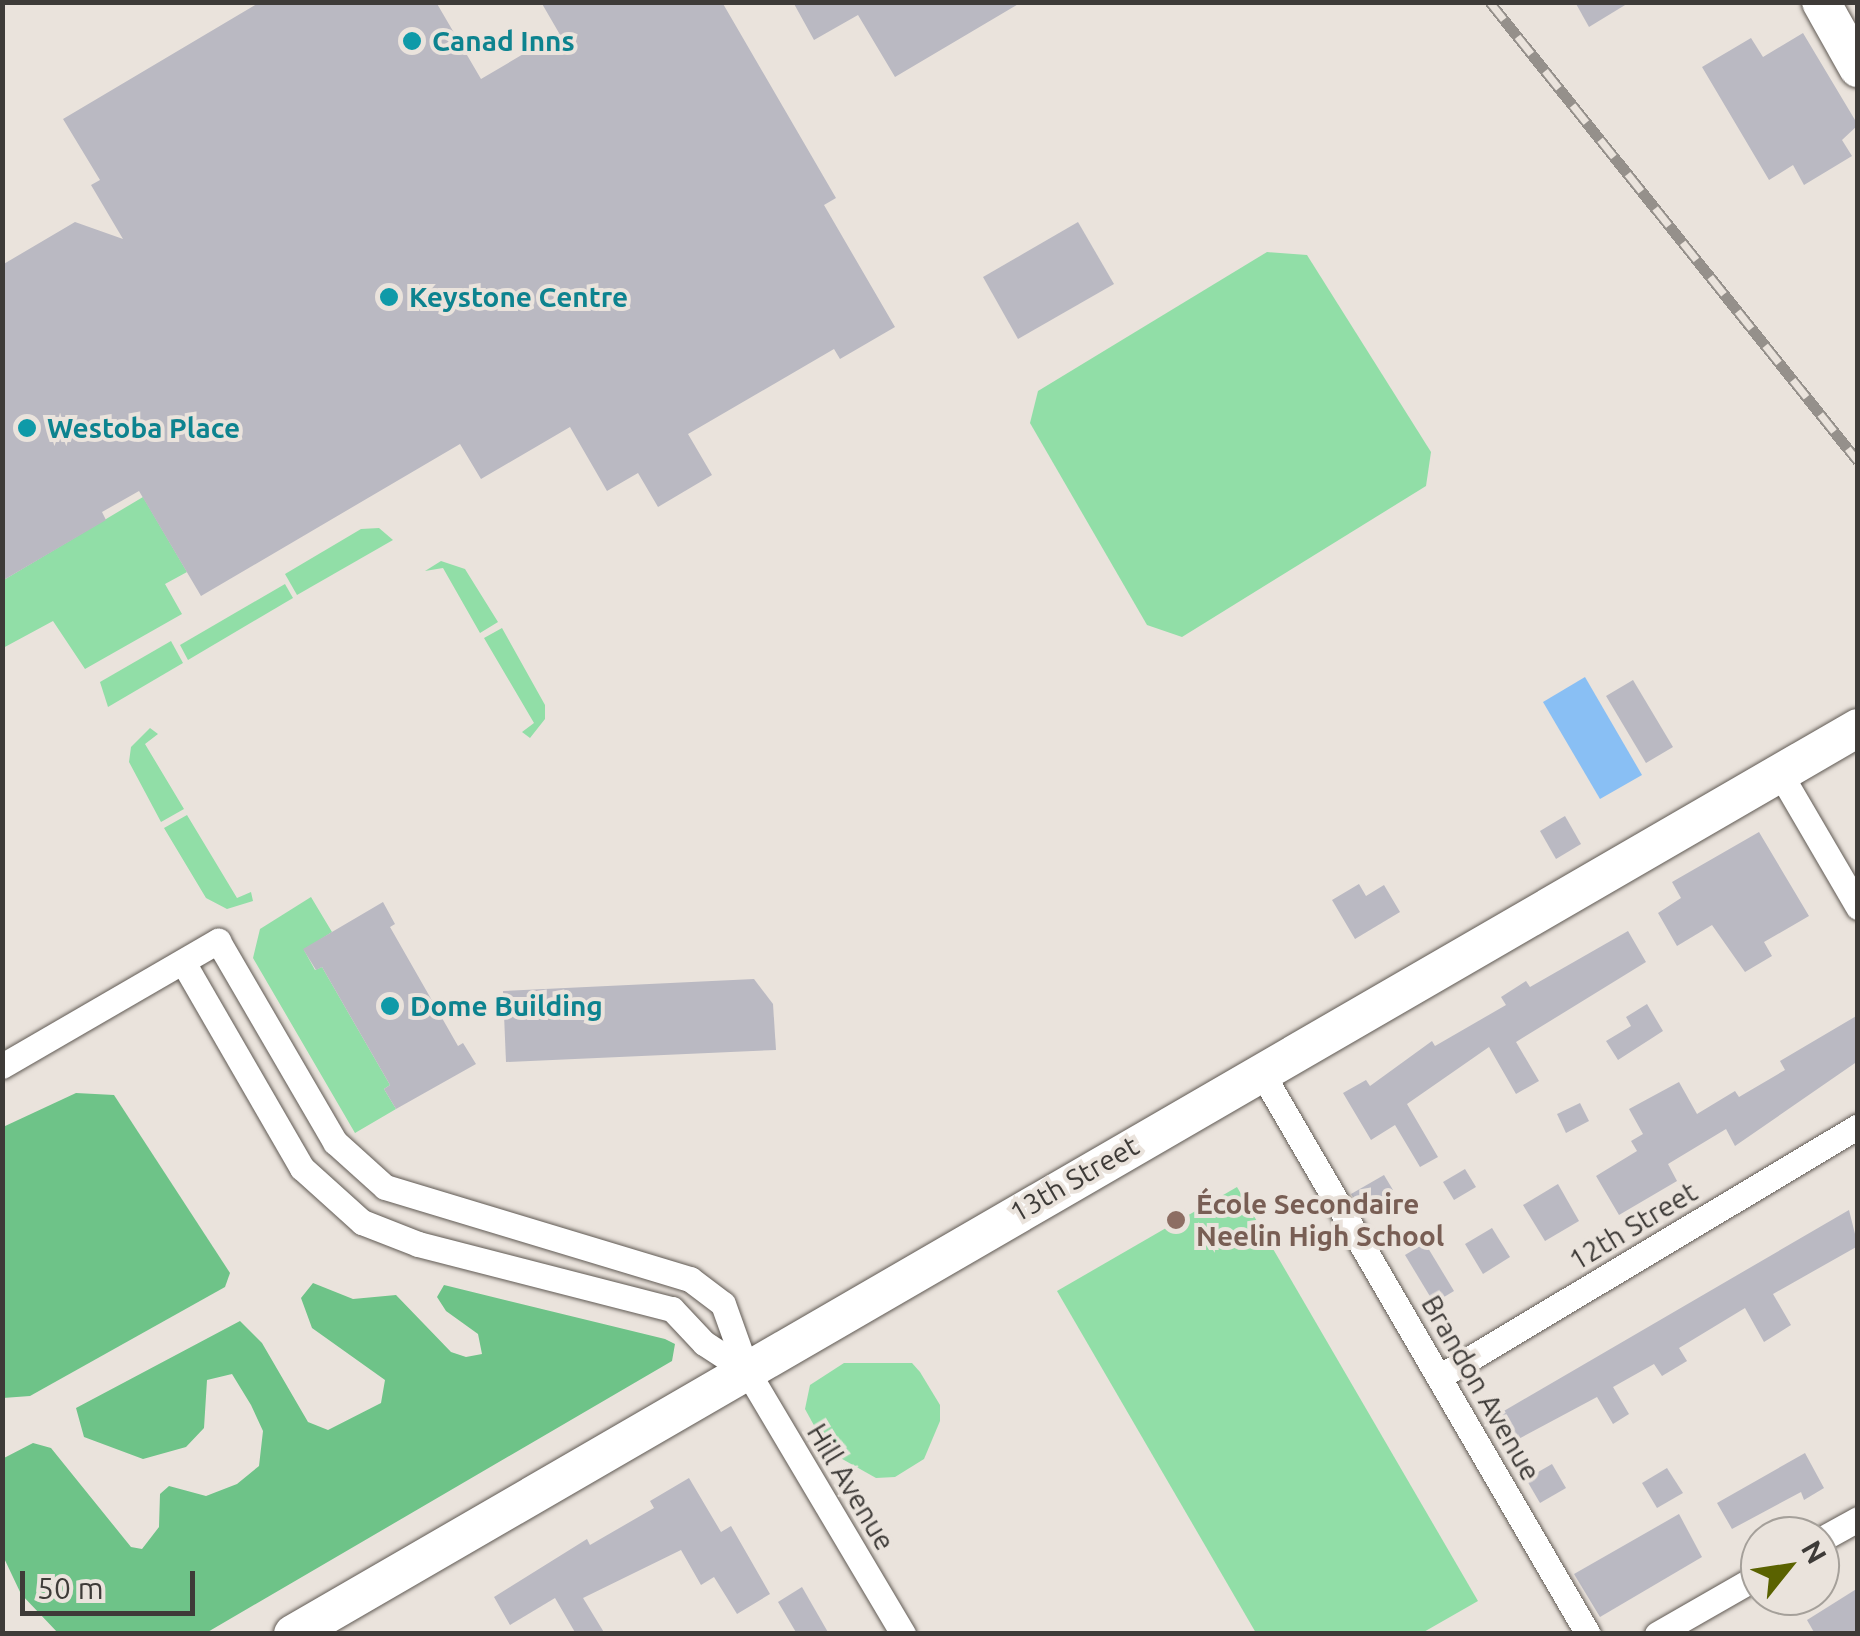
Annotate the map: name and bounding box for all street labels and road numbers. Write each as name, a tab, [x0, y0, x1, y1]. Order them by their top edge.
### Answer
street label: 13th Street	[1004, 1129, 1144, 1229]
street label: 12th Street	[1563, 1175, 1703, 1277]
street label: Brandon Avenue	[1414, 1289, 1548, 1487]
street label: Hill Avenue	[800, 1418, 902, 1556]

